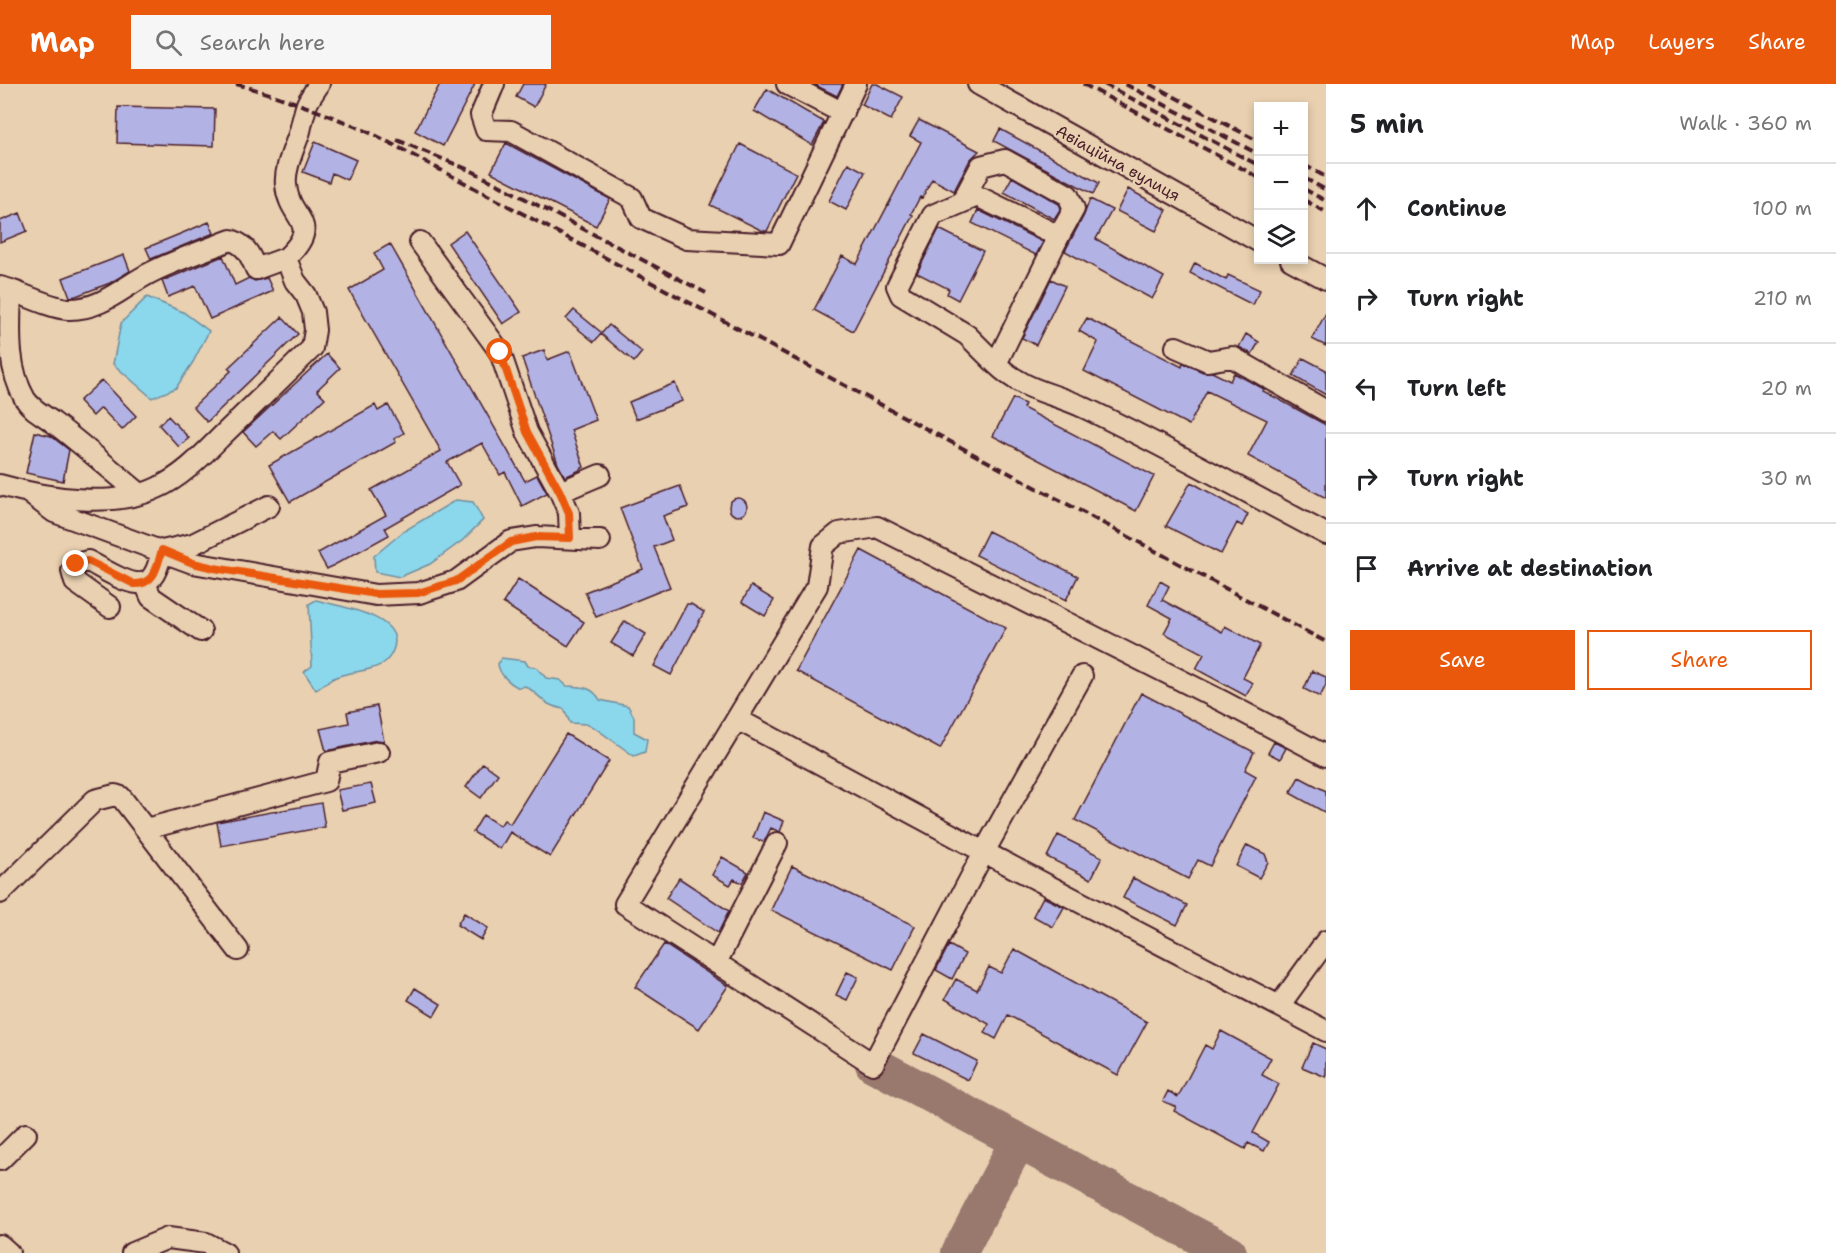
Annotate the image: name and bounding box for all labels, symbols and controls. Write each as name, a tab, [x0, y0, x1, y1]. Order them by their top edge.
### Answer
search box	[131, 15, 551, 69]
text: Map	[30, 23, 95, 61]
icon: search	[152, 26, 185, 59]
text: Search here	[200, 28, 325, 57]
text: Map	[1570, 28, 1615, 56]
text: Layers	[1648, 28, 1715, 56]
text: Share	[1748, 28, 1806, 56]
map controls	[1254, 102, 1308, 264]
button: +	[1254, 102, 1308, 156]
text: 5 min	[1350, 106, 1424, 141]
text: Walk · 360 m	[1679, 110, 1812, 136]
street label: Авіаційна вулиця	[1052, 120, 1184, 206]
button: −	[1254, 156, 1308, 210]
icon: ahead	[1350, 192, 1383, 225]
text: Continue	[1407, 194, 1507, 223]
text: 100 m	[1752, 195, 1812, 221]
button: layers	[1254, 210, 1308, 264]
icon: right	[1350, 282, 1383, 315]
text: Turn right	[1407, 284, 1524, 313]
text: 210 m	[1753, 285, 1812, 311]
route start	[486, 338, 512, 364]
icon: left	[1350, 372, 1383, 405]
text: Turn left	[1407, 374, 1506, 403]
text: 20 m	[1761, 375, 1812, 401]
icon: right	[1350, 462, 1383, 495]
text: Turn right	[1407, 464, 1524, 493]
text: 30 m	[1760, 465, 1812, 491]
route end	[62, 550, 88, 576]
icon: arrive	[1350, 552, 1383, 585]
text: Arrive at destination	[1407, 554, 1653, 583]
button: Save	[1350, 630, 1575, 690]
button: Share	[1587, 630, 1812, 690]

